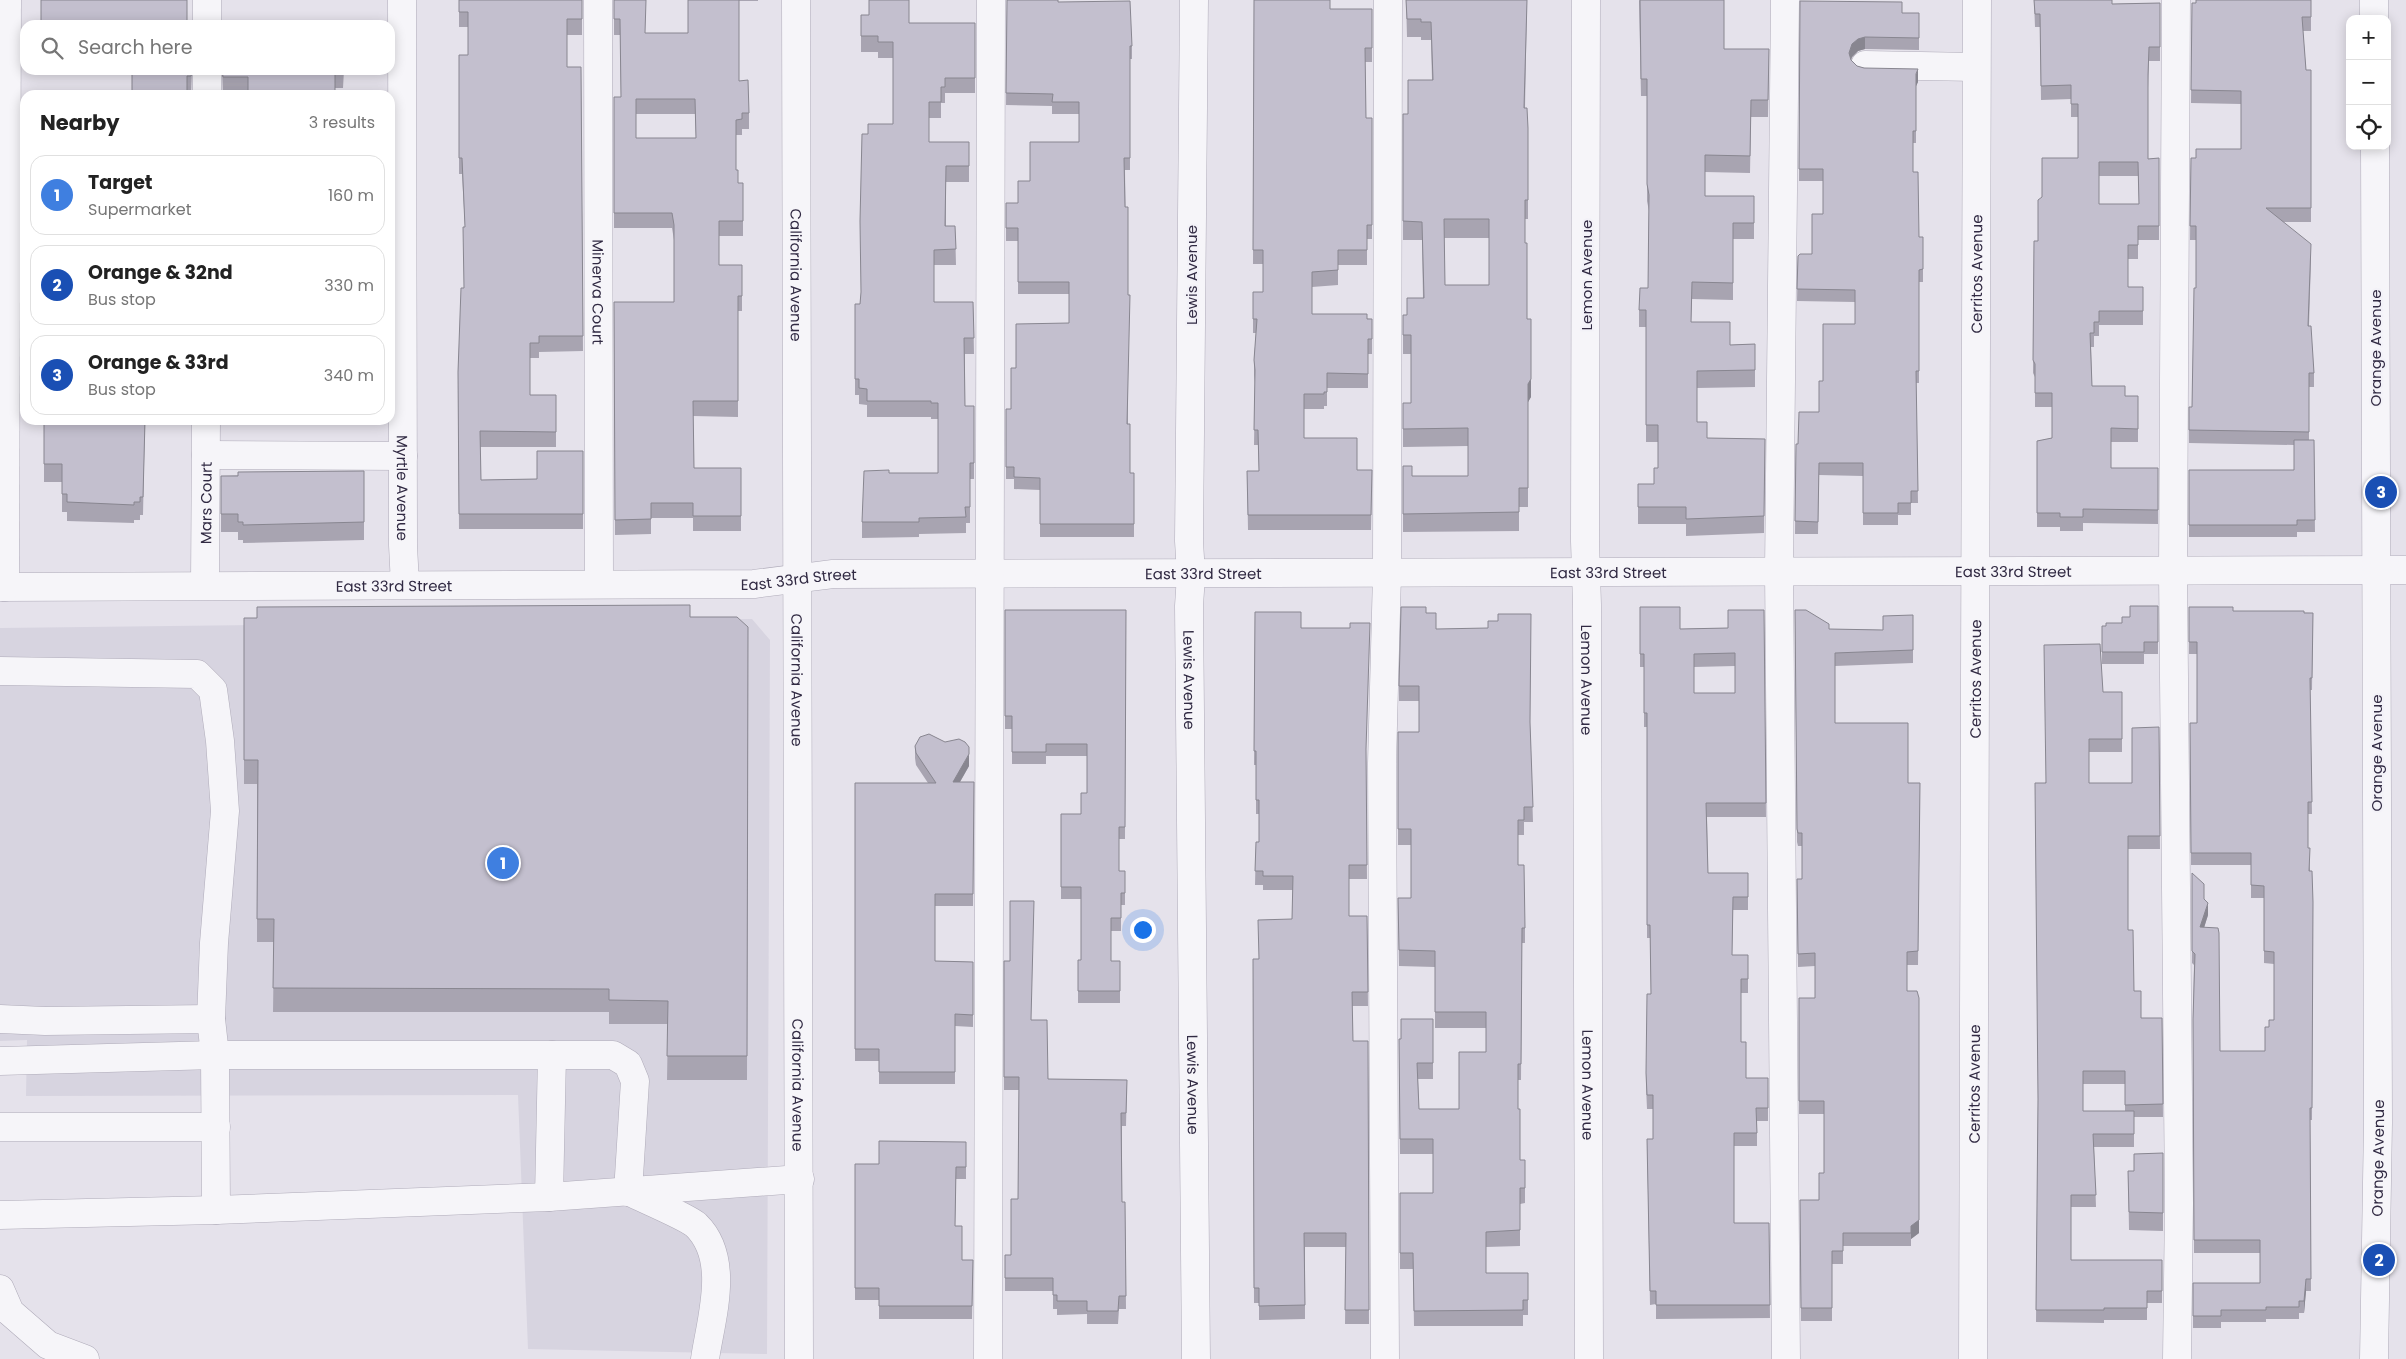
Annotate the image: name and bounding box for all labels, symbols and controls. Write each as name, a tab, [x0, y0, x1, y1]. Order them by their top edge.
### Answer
map controls	[2346, 15, 2391, 150]
button: +	[2346, 15, 2391, 60]
search box	[20, 20, 395, 75]
icon: search	[38, 34, 66, 62]
text: Search here	[78, 34, 192, 61]
button: −	[2346, 60, 2391, 105]
button: locate	[2346, 105, 2391, 150]
text: Nearby	[40, 108, 120, 137]
text: 3 results	[309, 111, 375, 134]
text: Target	[88, 169, 153, 196]
text: 1	[54, 184, 60, 207]
text: 160 m	[328, 184, 374, 207]
text: Supermarket	[88, 198, 192, 221]
street label: California Avenue	[786, 208, 807, 342]
street label: Cerritos Avenue	[1966, 214, 1987, 334]
street label: Lemon Avenue	[1576, 220, 1597, 330]
street label: Lewis Avenue	[1181, 225, 1202, 325]
street label: Minerva Court	[588, 239, 609, 345]
text: Orange & 32nd	[88, 259, 233, 286]
text: 2	[52, 274, 62, 297]
text: 330 m	[324, 274, 374, 297]
text: Bus stop	[88, 288, 156, 311]
street label: Orange Avenue	[2365, 290, 2386, 406]
text: Orange & 33rd	[88, 349, 229, 376]
text: 3	[52, 364, 62, 387]
text: 340 m	[324, 364, 374, 387]
text: Bus stop	[88, 378, 156, 401]
street label: Myrtle Avenue	[392, 435, 413, 541]
street label: Mars Court	[195, 462, 216, 544]
pin: 3	[2365, 473, 2397, 511]
street label: East 33rd Street	[1955, 560, 2072, 582]
street label: East 33rd Street	[1550, 561, 1667, 583]
street label: East 33rd Street	[1145, 562, 1262, 584]
street label: East 33rd Street	[741, 563, 857, 595]
street label: East 33rd Street	[336, 575, 452, 596]
street label: California Avenue	[787, 613, 808, 747]
street label: Cerritos Avenue	[1964, 619, 1986, 739]
street label: Lemon Avenue	[1577, 625, 1598, 735]
street label: Lewis Avenue	[1179, 630, 1201, 730]
street label: Orange Avenue	[2366, 695, 2387, 811]
pin: 1	[487, 844, 519, 882]
your location	[1130, 917, 1156, 943]
street label: California Avenue	[788, 1018, 809, 1152]
street label: Cerritos Avenue	[1963, 1024, 1984, 1144]
street label: Lemon Avenue	[1578, 1030, 1599, 1140]
street label: Lewis Avenue	[1182, 1035, 1204, 1135]
street label: Orange Avenue	[2366, 1099, 2389, 1217]
pin: 2	[2363, 1241, 2395, 1279]

